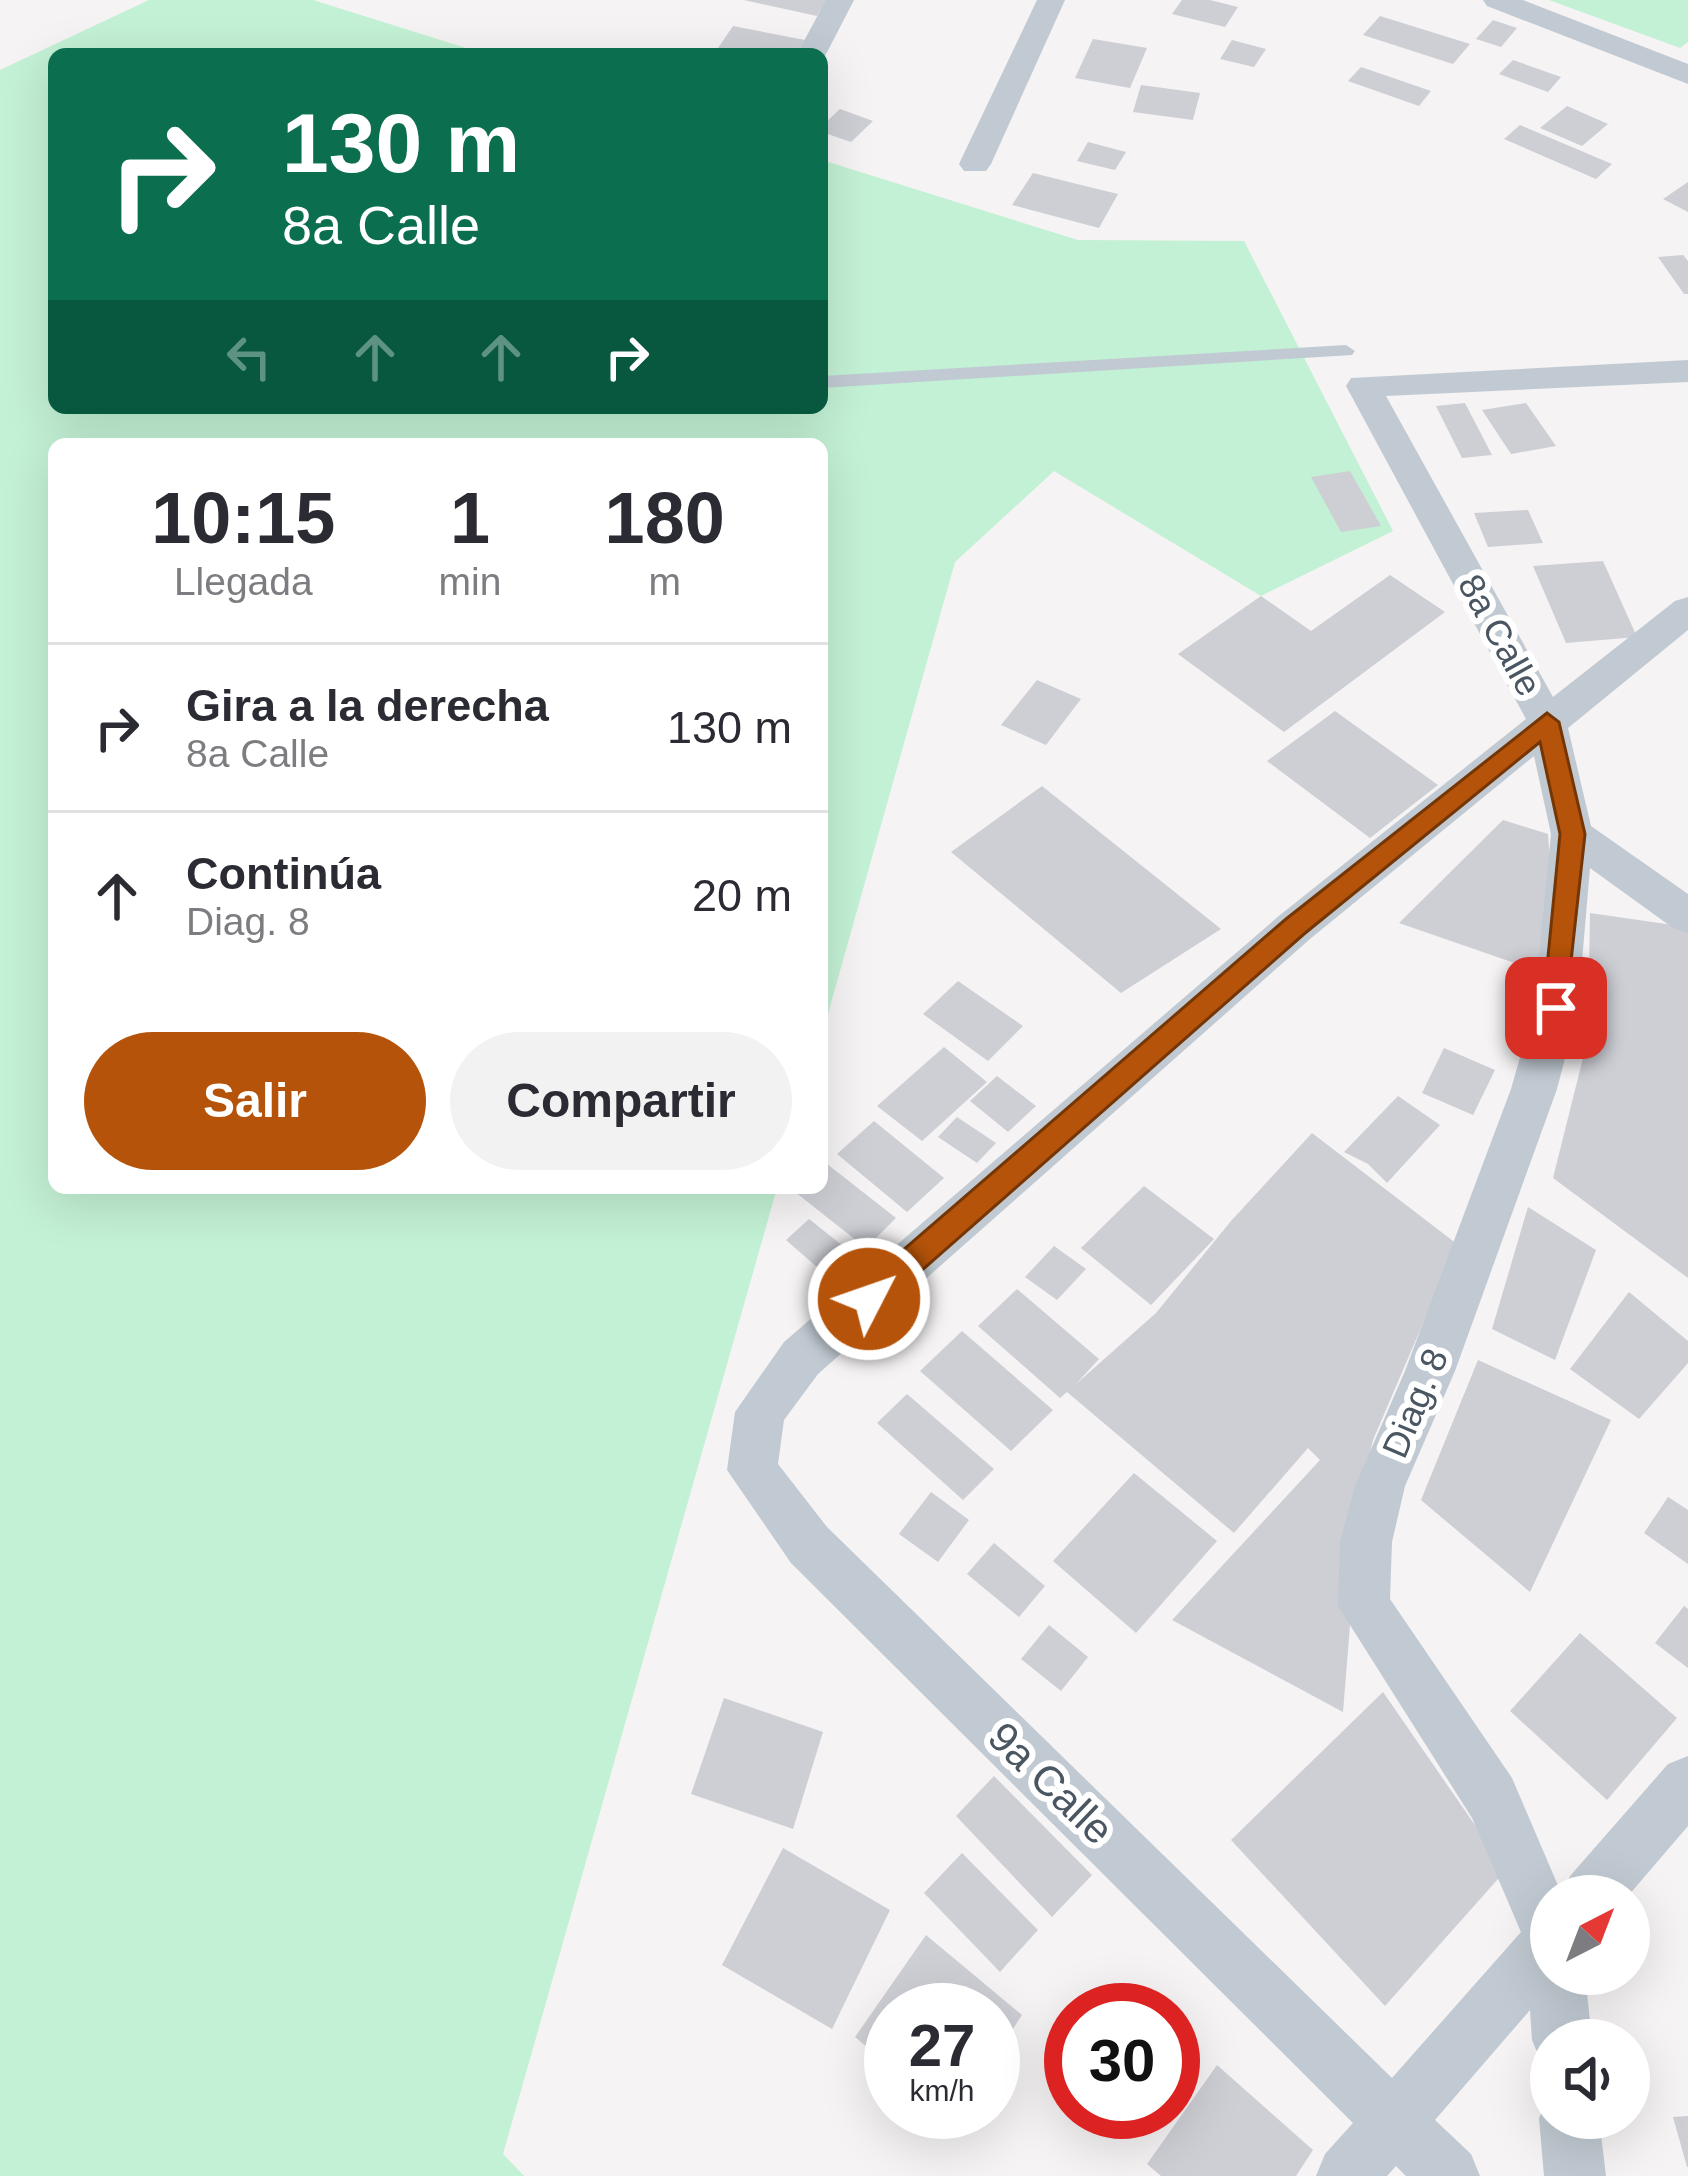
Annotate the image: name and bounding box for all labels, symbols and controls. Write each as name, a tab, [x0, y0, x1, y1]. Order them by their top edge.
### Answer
icon: right	[84, 96, 240, 252]
text: 130 m	[282, 96, 520, 190]
text: 8a Calle	[282, 195, 480, 255]
icon: left	[216, 324, 282, 390]
icon: ahead	[342, 324, 408, 390]
icon: ahead	[468, 324, 534, 390]
icon: right	[594, 324, 660, 390]
text: 10:15	[151, 478, 335, 558]
text: 1	[450, 478, 490, 558]
text: 180	[605, 478, 725, 558]
text: Llegada	[174, 560, 313, 603]
text: min	[439, 560, 501, 603]
text: m	[648, 560, 681, 603]
street label: 8a Calle	[1450, 567, 1550, 703]
text: Gira a la derecha	[186, 680, 549, 731]
icon: right	[84, 695, 150, 761]
text: 130 m	[667, 702, 792, 753]
text: 8a Calle	[186, 732, 329, 775]
text: Continúa	[186, 848, 381, 899]
icon: ahead	[84, 863, 150, 929]
text: 20 m	[692, 870, 792, 921]
text: Diag. 8	[186, 900, 310, 943]
pin	[1505, 957, 1607, 1059]
icon: arrive	[1523, 975, 1589, 1041]
button: Salir	[84, 1032, 426, 1170]
button: Compartir	[450, 1032, 792, 1170]
position arrow	[806, 1236, 932, 1362]
street label: Diag. 8	[1374, 1342, 1456, 1464]
street label: 9a Calle	[979, 1713, 1123, 1853]
north arrow	[1530, 1875, 1650, 1995]
map controls	[1530, 1875, 1650, 2139]
speed limit sign: 30	[1044, 1983, 1200, 2139]
text: 27	[909, 2012, 975, 2079]
button: sound	[1530, 2019, 1650, 2139]
text: km/h	[909, 2074, 975, 2107]

